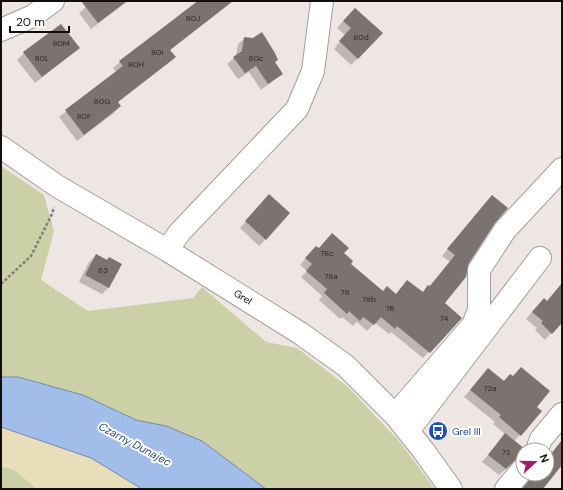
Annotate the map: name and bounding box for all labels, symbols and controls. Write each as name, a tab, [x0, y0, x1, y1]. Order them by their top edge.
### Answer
scale bar	[10, 8, 69, 34]
house number: 80J	[186, 13, 200, 23]
text: 20 m	[16, 14, 45, 30]
house number: 80d	[353, 32, 369, 42]
house number: 80M	[52, 38, 70, 48]
house number: 80I	[151, 47, 163, 57]
house number: 80L	[35, 53, 49, 63]
house number: 80c	[249, 53, 264, 63]
house number: 80H	[128, 59, 144, 69]
house number: 80G	[94, 96, 110, 106]
house number: 80F	[77, 111, 92, 121]
house number: 78c	[320, 248, 334, 258]
house number: 63	[98, 265, 108, 275]
house number: 78a	[324, 271, 338, 281]
street label: Grel	[231, 286, 255, 308]
house number: 78	[341, 287, 350, 297]
house number: 78b	[362, 294, 376, 304]
house number: 76	[385, 303, 395, 313]
house number: 74	[440, 313, 448, 323]
house number: 72a	[483, 383, 497, 393]
water label: Czarny Dunajec	[96, 419, 174, 469]
bus stop icon: Grel III	[427, 420, 449, 442]
place label: Grel III	[452, 425, 481, 438]
north arrow	[515, 442, 555, 482]
house number: 72	[502, 447, 511, 457]
text: N	[536, 452, 552, 465]

